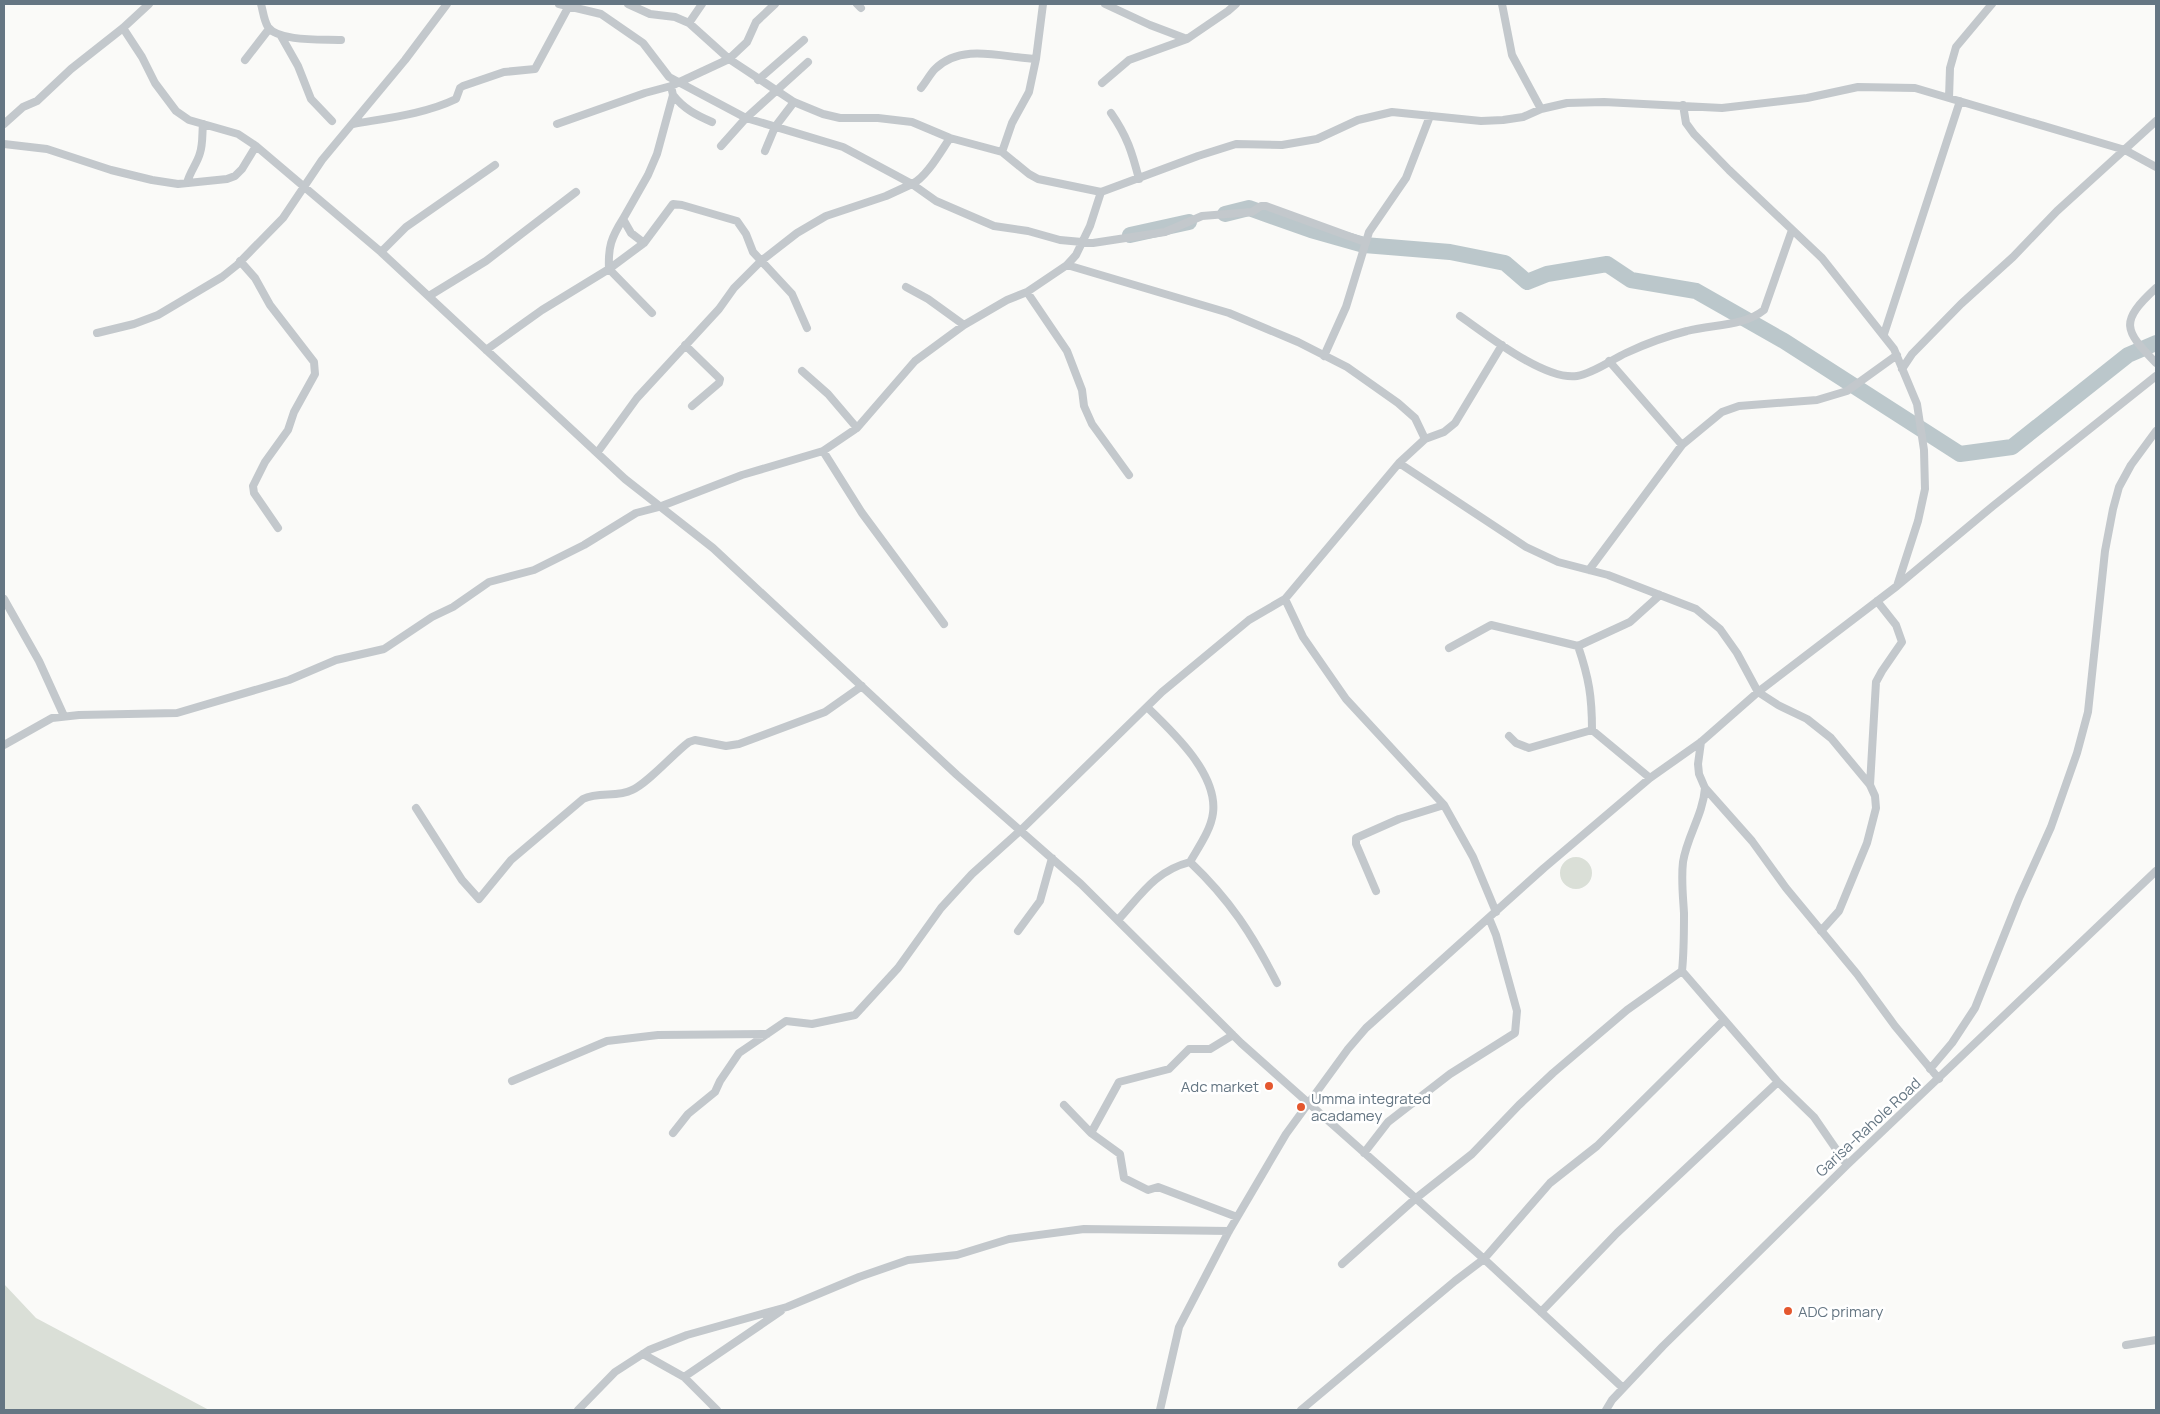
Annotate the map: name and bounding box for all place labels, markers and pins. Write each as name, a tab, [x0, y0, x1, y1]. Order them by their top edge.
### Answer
place label: Adc market	[1181, 1076, 1259, 1097]
marker: Adc market	[1263, 1080, 1275, 1092]
place label: Umma integrated acadamey	[1311, 1088, 1431, 1126]
marker: Umma integrated acadamey	[1295, 1101, 1307, 1113]
place label: ADC primary	[1798, 1301, 1883, 1322]
marker: ADC primary	[1782, 1305, 1794, 1317]

